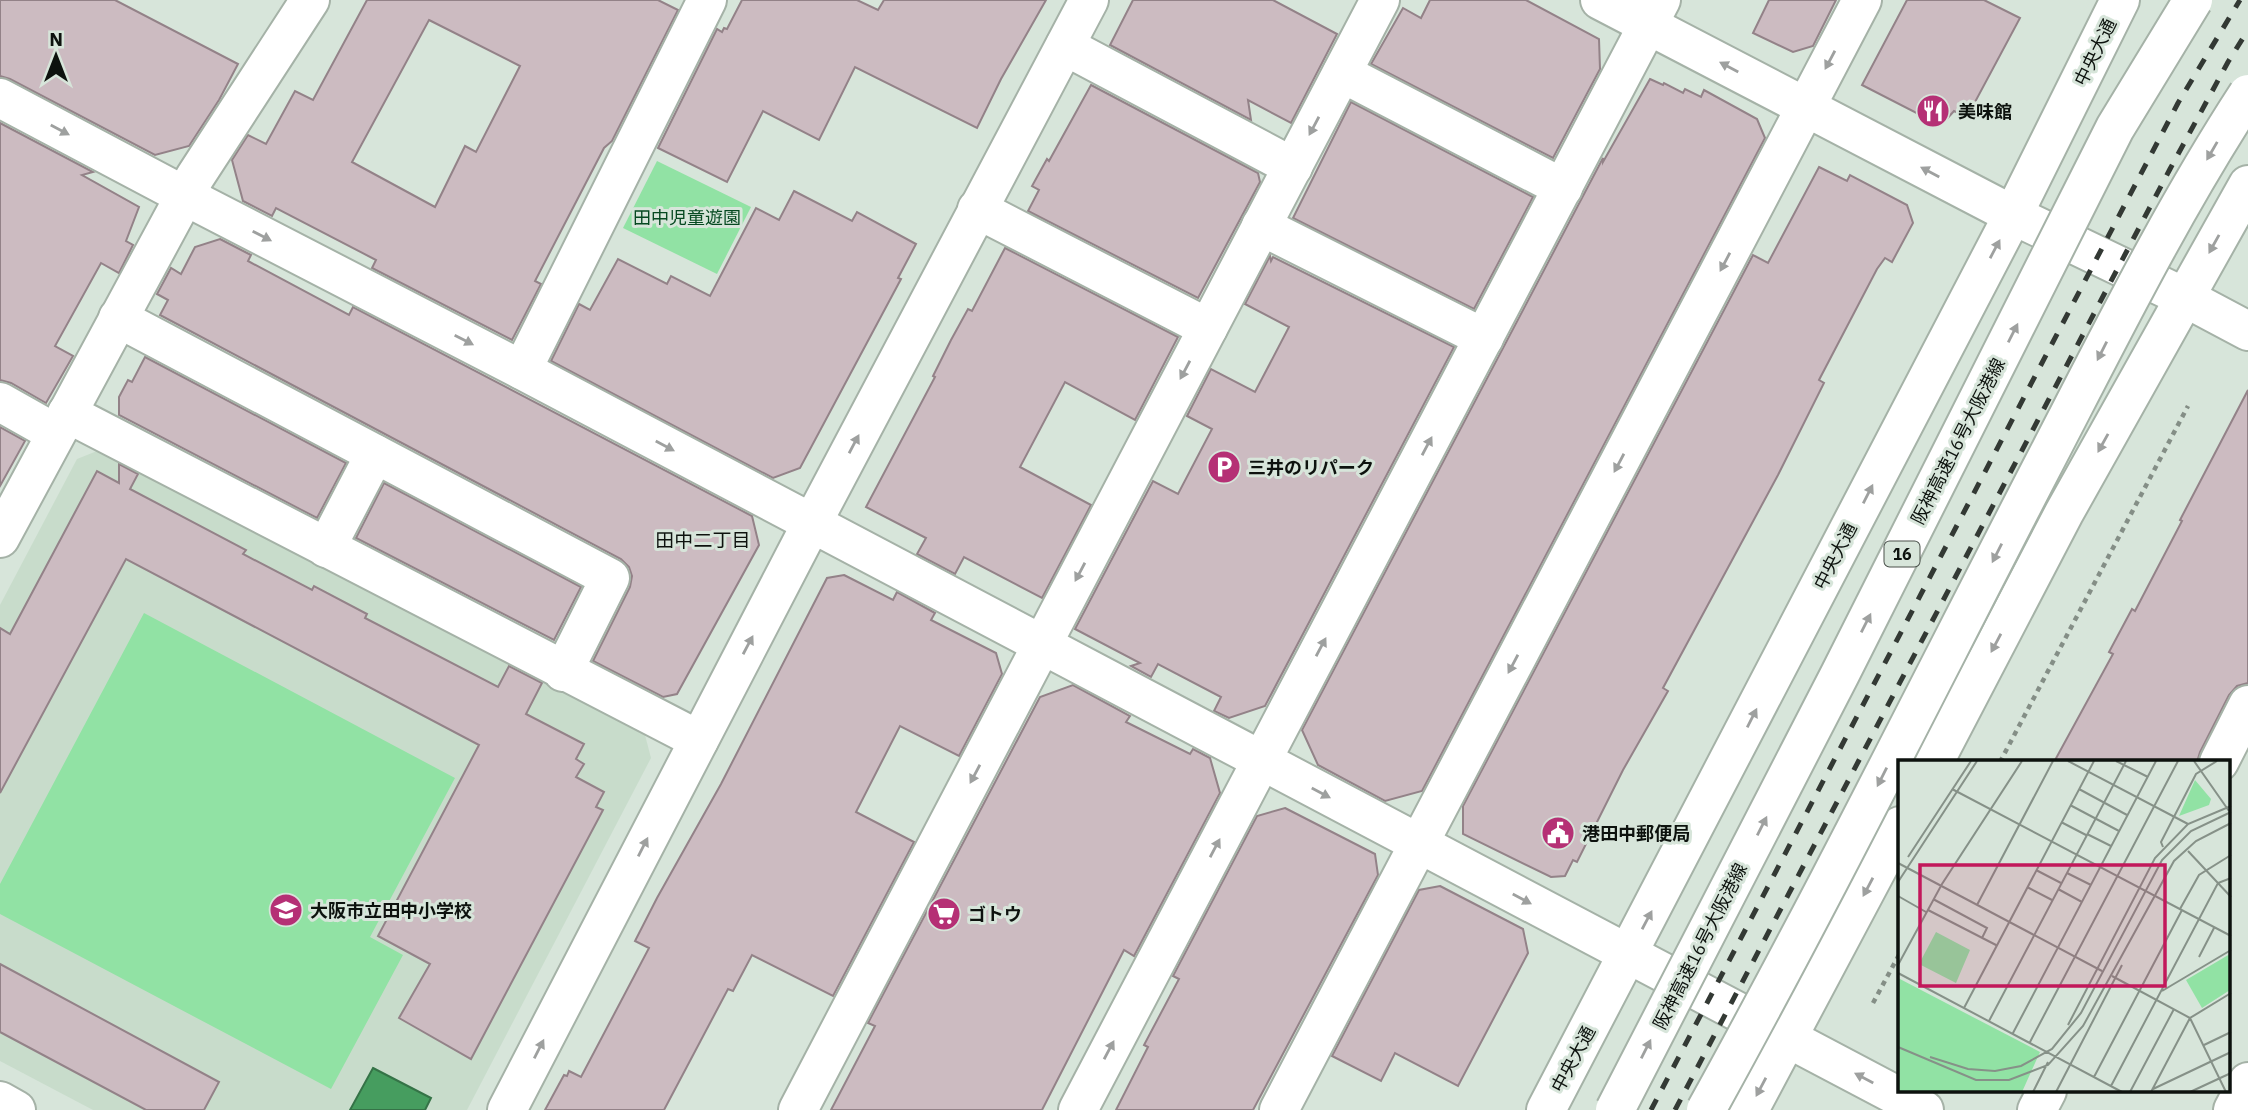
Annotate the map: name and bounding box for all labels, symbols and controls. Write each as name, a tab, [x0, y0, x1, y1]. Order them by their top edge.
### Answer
street label: 中央大通	[2069, 15, 2121, 89]
north arrow	[21, 21, 91, 91]
text: N	[49, 27, 63, 51]
one-way arrow	[1825, 51, 1837, 71]
one-way arrow	[1719, 61, 1739, 73]
restaurant icon: 美味館	[1914, 92, 1952, 130]
place label: 美味館	[1958, 100, 2012, 123]
one-way arrow	[1309, 116, 1321, 136]
one-way arrow	[50, 124, 70, 136]
one-way arrow	[2206, 142, 2218, 161]
one-way arrow	[1920, 167, 1940, 179]
park label: 田中児童遊園	[633, 206, 741, 229]
one-way arrow	[252, 230, 271, 242]
one-way arrow	[2208, 234, 2220, 254]
one-way arrow	[1989, 239, 2001, 259]
one-way arrow	[1719, 252, 1730, 272]
one-way arrow	[2007, 323, 2018, 343]
one-way arrow	[454, 334, 474, 346]
one-way arrow	[2096, 341, 2108, 361]
street label: 阪神高速16号大阪港線	[1906, 354, 2010, 528]
one-way arrow	[1180, 360, 1191, 380]
one-way arrow	[2098, 433, 2110, 453]
one-way arrow	[848, 434, 860, 454]
one-way arrow	[1422, 436, 1433, 456]
one-way arrow	[655, 440, 675, 452]
parking icon: 三井のリパーク	[1205, 448, 1243, 486]
one-way arrow	[1613, 453, 1624, 473]
place label: 三井のリパーク	[1248, 456, 1374, 479]
one-way arrow	[1862, 484, 1873, 504]
street label: 中央大通	[1808, 519, 1862, 593]
district label: 田中二丁目	[655, 528, 751, 552]
road number: 16	[1884, 541, 1920, 566]
one-way arrow	[1992, 543, 2003, 563]
one-way arrow	[1074, 562, 1086, 582]
one-way arrow	[1861, 613, 1872, 633]
one-way arrow	[1990, 633, 2002, 653]
one-way arrow	[742, 636, 754, 655]
one-way arrow	[1316, 637, 1327, 657]
one-way arrow	[1507, 654, 1518, 674]
one-way arrow	[1746, 708, 1757, 728]
inset map	[1898, 760, 2230, 1092]
one-way arrow	[970, 764, 981, 784]
one-way arrow	[1876, 767, 1887, 787]
one-way arrow	[1311, 787, 1331, 799]
public building icon: 港田中郵便局	[1539, 814, 1577, 852]
one-way arrow	[1756, 816, 1768, 835]
place label: 港田中郵便局	[1582, 822, 1690, 845]
one-way arrow	[638, 837, 649, 857]
one-way arrow	[1209, 838, 1221, 858]
street label: 阪神高速16号大阪港線	[1648, 859, 1752, 1033]
one-way arrow	[1862, 877, 1874, 896]
school or university icon: 大阪市立田中小学校	[267, 891, 305, 929]
one-way arrow	[1512, 894, 1532, 905]
supermarket icon: ゴトウ	[925, 895, 963, 933]
place label: 大阪市立田中小学校	[310, 899, 472, 922]
place label: ゴトウ	[968, 903, 1022, 926]
one-way arrow	[1641, 910, 1652, 930]
street label: 中央大通	[1546, 1022, 1600, 1096]
one-way arrow	[532, 1039, 544, 1059]
one-way arrow	[1103, 1039, 1115, 1059]
one-way arrow	[1641, 1039, 1652, 1059]
one-way arrow	[1854, 1072, 1874, 1084]
one-way arrow	[1755, 1077, 1766, 1097]

